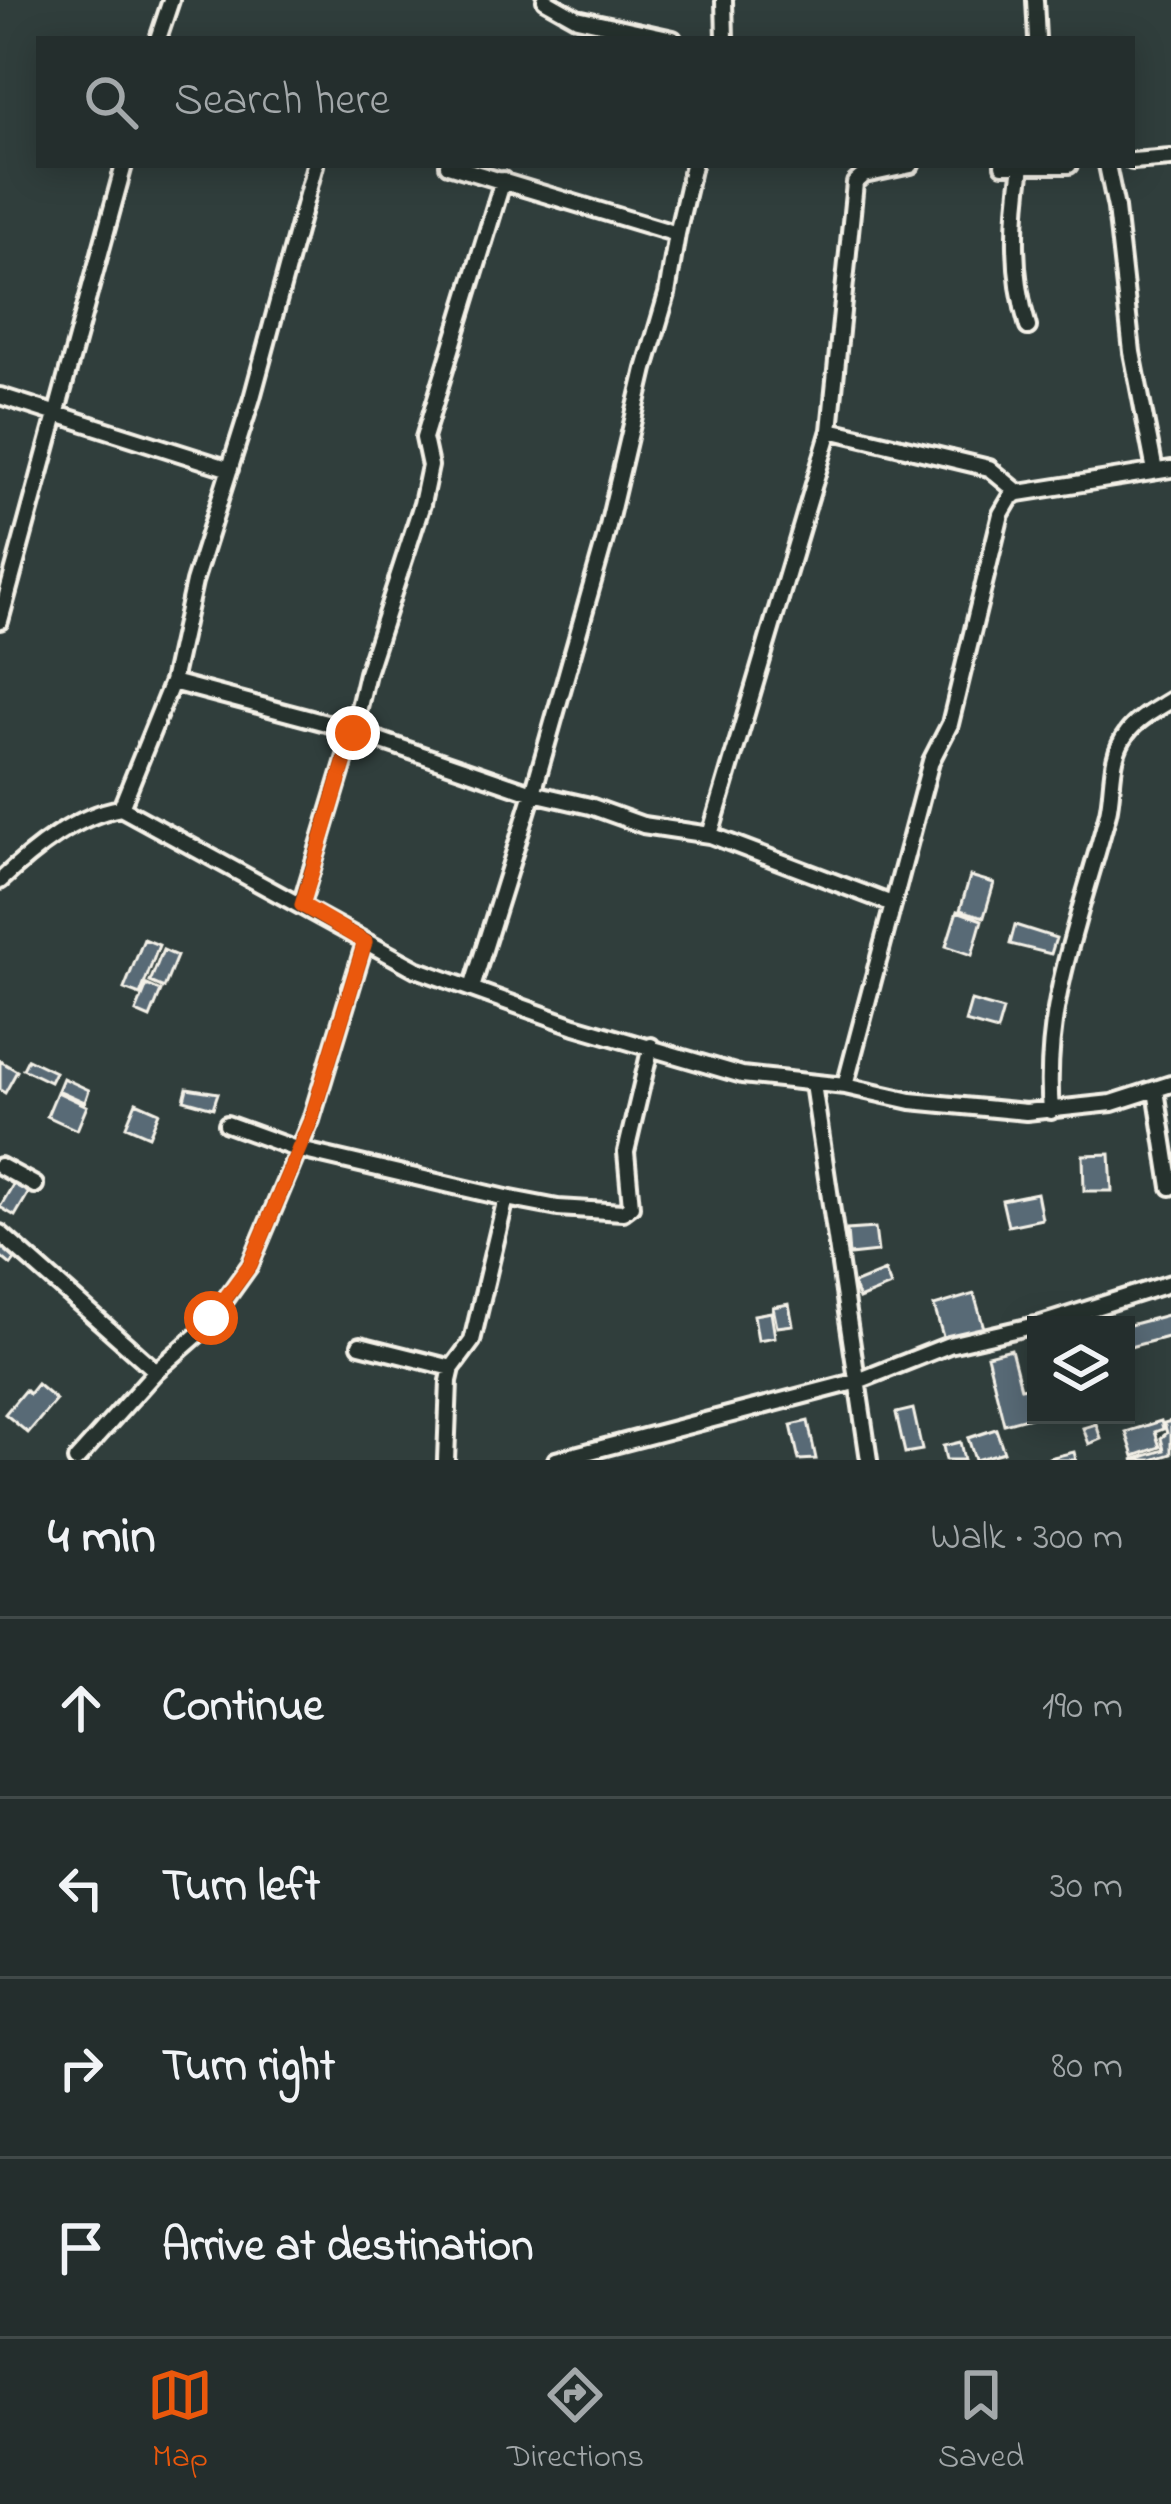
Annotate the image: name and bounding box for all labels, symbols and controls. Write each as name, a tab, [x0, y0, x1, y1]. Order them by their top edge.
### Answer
search box	[36, 36, 1135, 168]
icon: search	[78, 69, 144, 135]
text: Search here	[174, 69, 390, 135]
route end	[326, 706, 380, 760]
route start	[184, 1291, 238, 1345]
map controls	[1027, 1316, 1135, 1424]
button: layers	[1027, 1316, 1135, 1424]
text: 4 min	[48, 1501, 156, 1576]
text: Walk · 300 m	[930, 1510, 1123, 1567]
icon: ahead	[48, 1675, 114, 1741]
text: Continue	[162, 1675, 323, 1741]
text: 190 m	[1042, 1679, 1123, 1736]
icon: left	[48, 1855, 114, 1921]
text: Turn left	[162, 1855, 320, 1921]
text: 30 m	[1050, 1859, 1123, 1916]
icon: right	[48, 2035, 114, 2101]
text: Turn right	[162, 2035, 335, 2101]
text: 80 m	[1052, 2039, 1123, 2096]
icon: arrive	[48, 2215, 114, 2281]
text: Arrive at destination	[162, 2215, 533, 2281]
tab: Map	[147, 2362, 213, 2482]
tab: Directions	[507, 2362, 644, 2482]
tab: Saved	[938, 2362, 1024, 2482]

